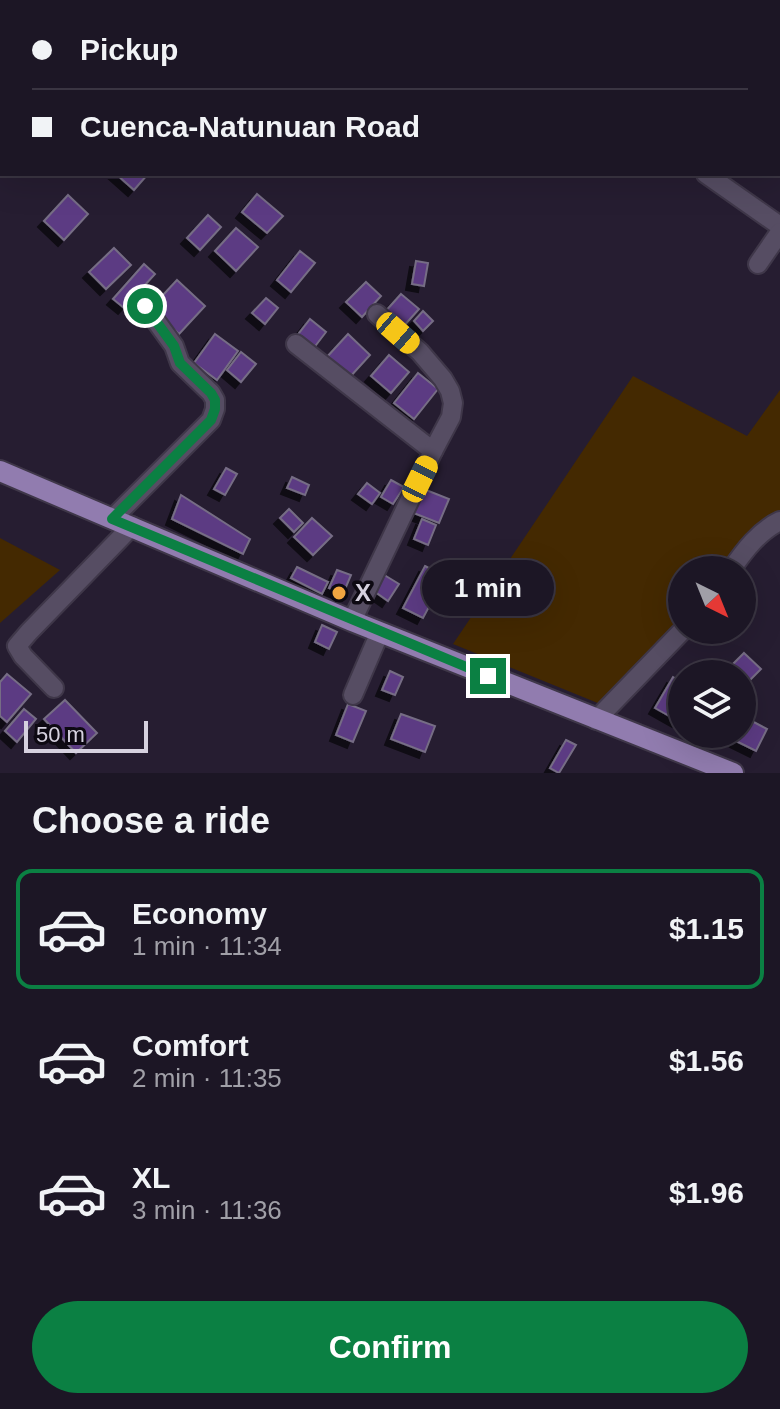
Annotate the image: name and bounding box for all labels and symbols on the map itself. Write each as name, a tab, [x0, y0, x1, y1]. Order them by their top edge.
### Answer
route start	[127, 288, 163, 324]
car	[372, 308, 424, 358]
car	[399, 452, 441, 506]
north arrow	[668, 556, 756, 644]
callout: 1 min	[422, 560, 554, 616]
place label: X	[355, 579, 371, 606]
marker: X	[330, 584, 348, 602]
route end	[470, 658, 506, 694]
scale bar	[24, 717, 148, 753]

